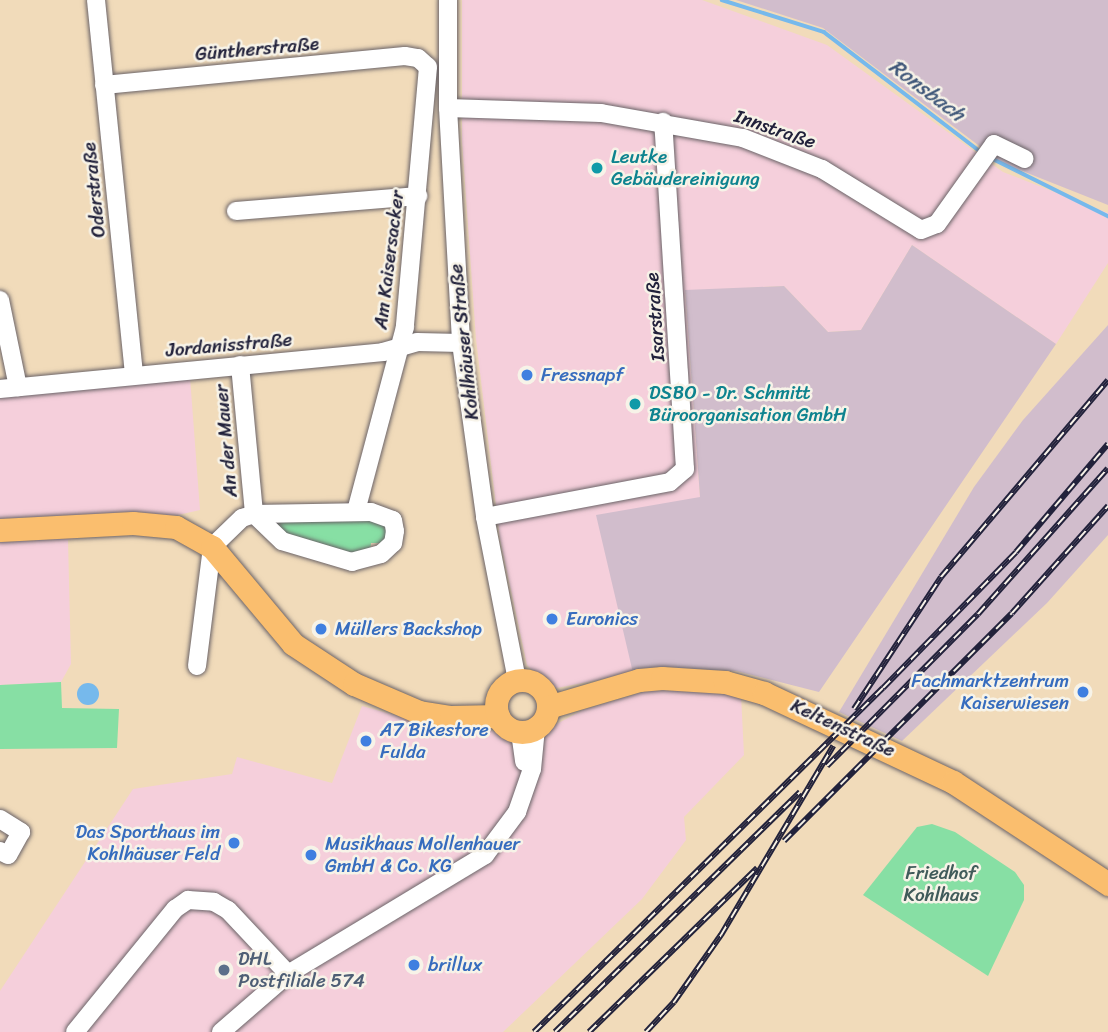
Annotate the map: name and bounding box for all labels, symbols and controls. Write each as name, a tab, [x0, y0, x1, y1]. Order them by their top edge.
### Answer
street label: Güntherstraße	[194, 32, 320, 66]
water label: Ronsbach	[884, 54, 970, 126]
street label: Innstraße	[731, 104, 819, 154]
street label: Oderstraße	[78, 141, 110, 239]
place label: Leutke Gebäudereinigung	[611, 146, 760, 190]
marker: Leutke Gebäudereinigung	[589, 160, 605, 176]
street label: Am Kaisersacker	[369, 190, 409, 330]
street label: Kohlhäuser Straße	[444, 263, 484, 421]
street label: Isarstraße	[641, 272, 669, 362]
street label: Jordanisstraße	[165, 328, 293, 362]
place label: Fressnapf	[541, 364, 623, 386]
marker: Fressnapf	[519, 367, 535, 383]
place label: DSBO - Dr. Schmitt Büroorganisation GmbH	[649, 382, 847, 426]
street label: An der Mauer	[210, 384, 242, 498]
marker: DSBO - Dr. Schmitt Büroorganisation GmbH	[627, 396, 643, 412]
place label: Euronics	[566, 608, 638, 630]
marker: Euronics	[544, 611, 560, 627]
place label: Müllers Backshop	[335, 618, 481, 640]
marker: Müllers Backshop	[313, 621, 329, 637]
place label: Fachmarktzentrum Kaiserwiesen	[911, 670, 1069, 714]
marker: Fachmarktzentrum Kaiserwiesen	[1075, 684, 1091, 700]
street label: Keltenstraße	[787, 694, 899, 762]
place label: A7 Bikestore Fulda	[380, 719, 489, 763]
marker: A7 Bikestore Fulda	[358, 733, 374, 749]
place label: Das Sporthaus im Kohlhäuser Feld	[75, 821, 220, 865]
place label: Musikhaus Mollenhauer GmbH & Co. KG	[325, 833, 521, 877]
marker: Das Sporthaus im Kohlhäuser Feld	[226, 835, 242, 851]
marker: Musikhaus Mollenhauer GmbH & Co. KG	[303, 847, 319, 863]
park label: Friedhof Kohlhaus	[904, 862, 978, 906]
place label: DHL Postfiliale 574	[238, 948, 365, 992]
place label: brillux	[428, 954, 482, 976]
marker: brillux	[406, 957, 422, 973]
marker: DHL Postfiliale 574	[216, 962, 232, 978]

